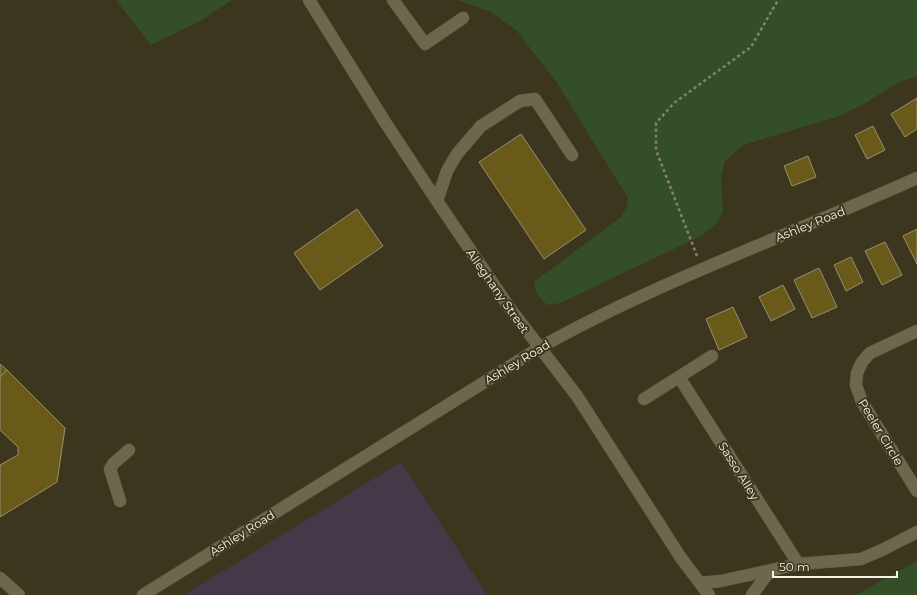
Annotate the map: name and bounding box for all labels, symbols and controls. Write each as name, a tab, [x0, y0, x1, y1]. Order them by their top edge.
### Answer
street label: Ashley Road	[773, 203, 847, 245]
street label: Alleghany Street	[463, 246, 533, 336]
street label: Ashley Road	[481, 337, 553, 387]
street label: Peeler Circle	[855, 396, 907, 468]
street label: Sasso Alley	[715, 439, 763, 503]
street label: Ashley Road	[207, 507, 277, 559]
scale bar	[773, 553, 897, 579]
text: 50 m	[779, 559, 810, 574]

